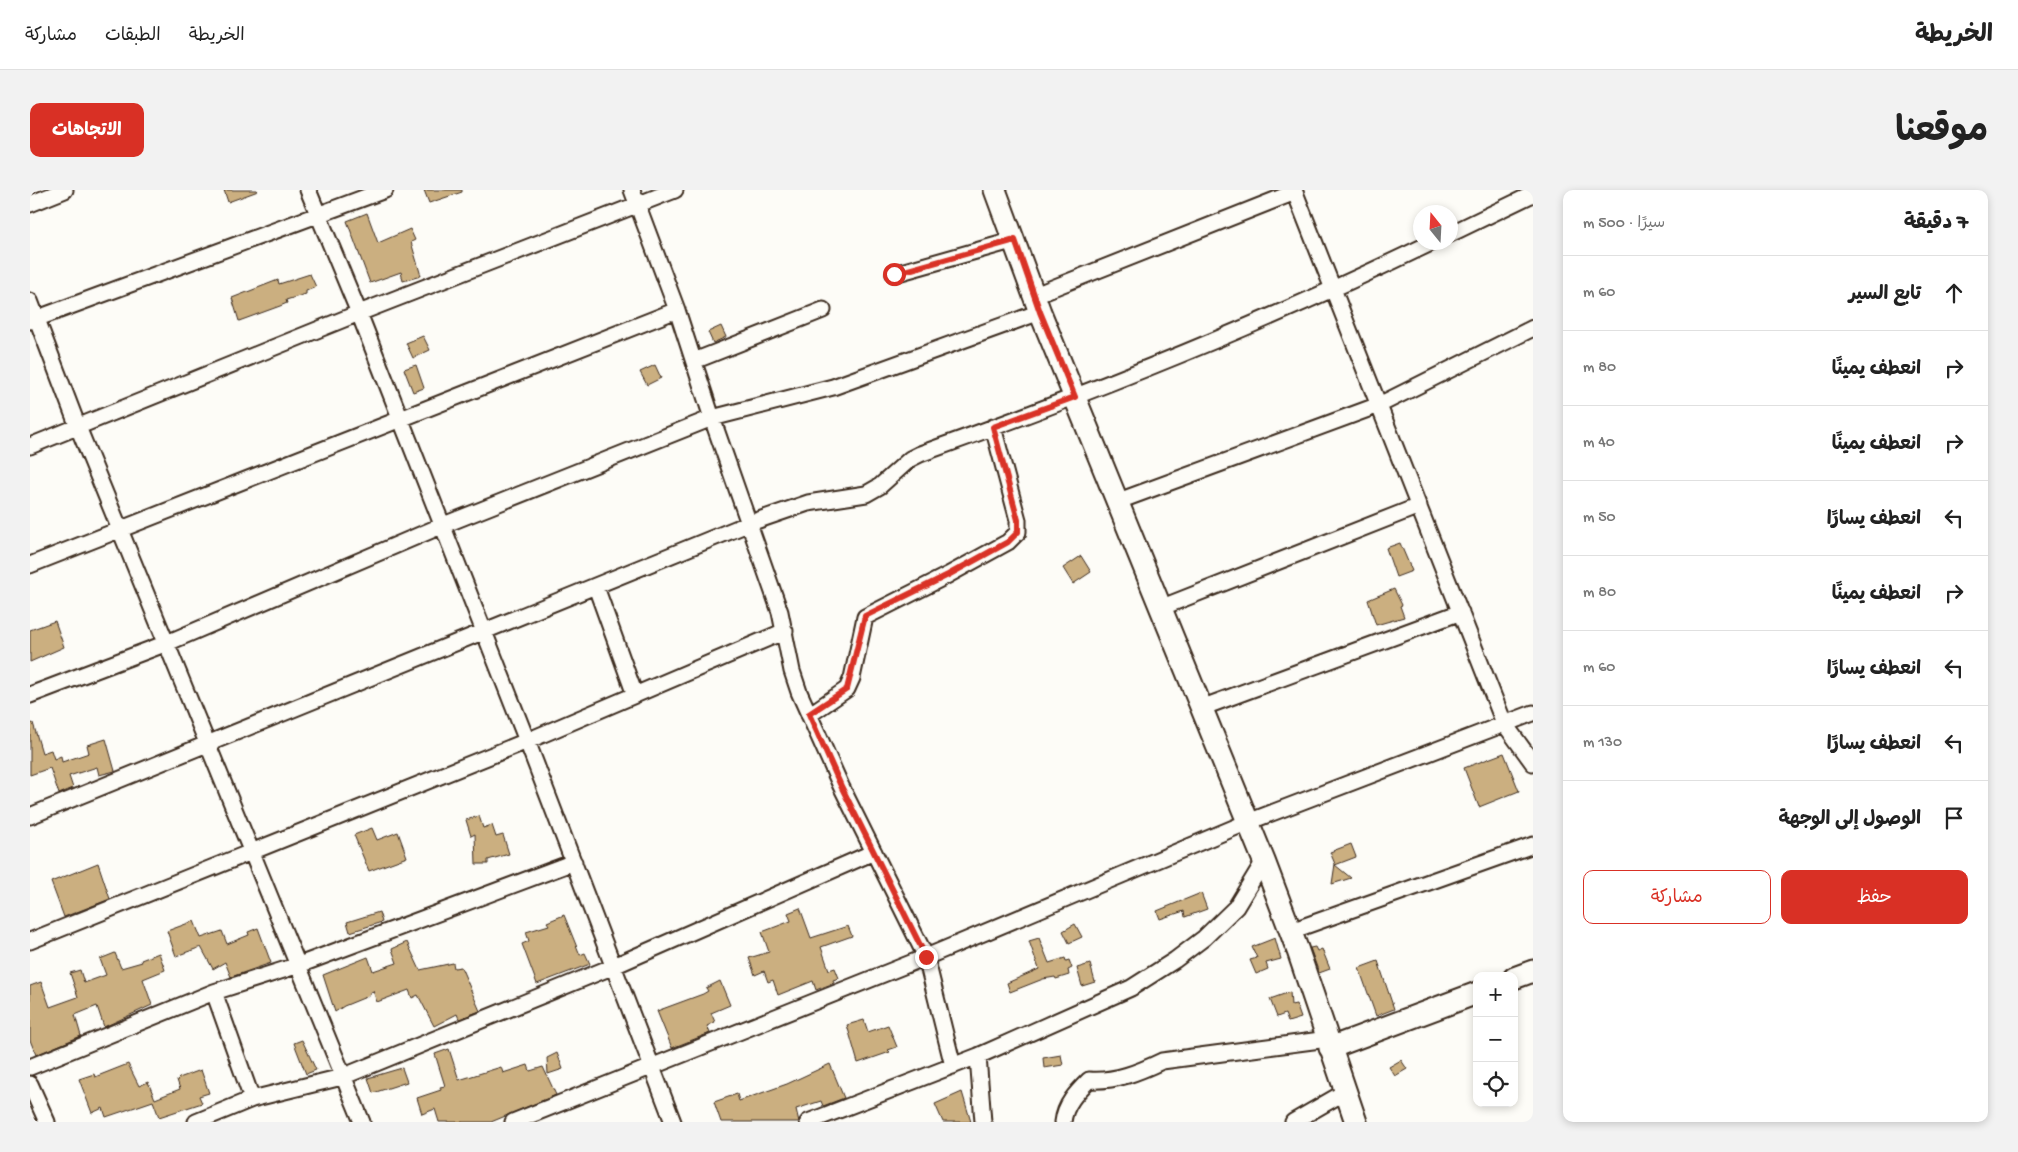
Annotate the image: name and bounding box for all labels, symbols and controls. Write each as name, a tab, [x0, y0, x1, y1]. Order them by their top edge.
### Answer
text: الخريطة	[1915, 22, 1993, 51]
text: مشاركة	[25, 26, 77, 47]
text: الطبقات	[105, 26, 161, 47]
text: الخريطة	[189, 26, 245, 47]
button: الاتجاهات	[30, 103, 144, 157]
text: موقعنا	[1895, 113, 1988, 154]
north arrow	[1413, 205, 1458, 250]
text: 7 دقيقة	[1904, 212, 1968, 237]
text: سيرًا · 500 m	[1583, 215, 1665, 234]
route start	[883, 263, 906, 286]
icon: ahead	[1940, 279, 1968, 307]
text: 60 m	[1583, 284, 1615, 303]
text: تابع السير	[1849, 284, 1921, 307]
icon: right	[1940, 354, 1968, 382]
text: 80 m	[1583, 359, 1616, 378]
text: انعطف يمينًا	[1832, 359, 1921, 382]
icon: right	[1940, 429, 1968, 457]
text: 40 m	[1583, 434, 1615, 453]
text: انعطف يمينًا	[1832, 434, 1921, 457]
icon: left	[1940, 504, 1968, 532]
text: 50 m	[1583, 509, 1616, 528]
text: انعطف يسارًا	[1827, 509, 1921, 532]
icon: right	[1940, 579, 1968, 607]
text: 80 m	[1583, 584, 1616, 603]
text: انعطف يمينًا	[1832, 584, 1921, 607]
icon: left	[1940, 654, 1968, 682]
text: 60 m	[1583, 659, 1615, 678]
text: انعطف يسارًا	[1827, 659, 1921, 682]
icon: left	[1940, 729, 1968, 757]
text: 130 m	[1583, 734, 1622, 753]
text: انعطف يسارًا	[1827, 734, 1921, 757]
icon: arrive	[1940, 804, 1968, 832]
text: الوصول إلى الوجهة	[1778, 809, 1921, 832]
button: مشاركة	[1583, 870, 1771, 924]
button: حفظ	[1781, 870, 1968, 924]
route end	[915, 946, 938, 969]
map controls	[1473, 972, 1518, 1107]
button: +	[1473, 972, 1518, 1017]
button: −	[1473, 1017, 1518, 1062]
button: locate	[1473, 1062, 1518, 1107]

